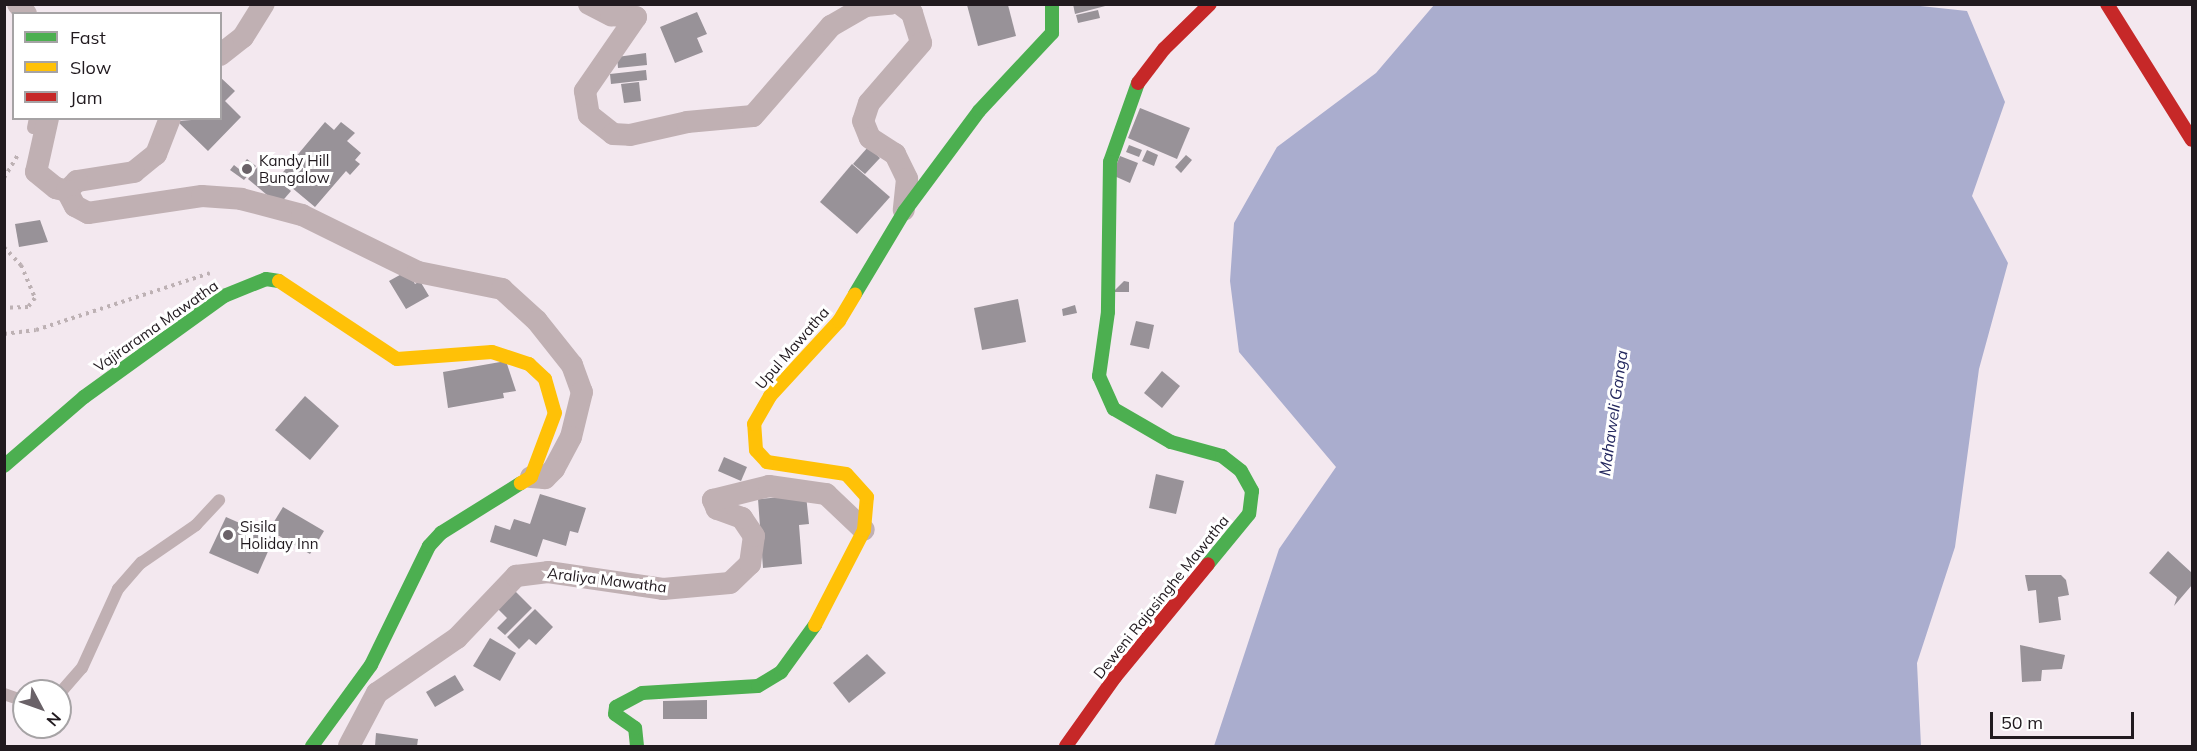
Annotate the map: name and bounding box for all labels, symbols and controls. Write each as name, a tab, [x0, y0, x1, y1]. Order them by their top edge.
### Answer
legend	[12, 12, 222, 120]
text: Fast	[70, 26, 106, 49]
text: Slow	[70, 56, 111, 79]
text: Jam	[70, 86, 103, 109]
place label: Kandy Hill Bungalow	[259, 151, 330, 186]
marker: Kandy Hill Bungalow	[240, 162, 254, 176]
street label: Vajirarama Mawatha	[91, 276, 221, 376]
street label: Upul Mawatha	[751, 303, 833, 393]
water label: Mahaweli Ganga	[1595, 349, 1631, 477]
street label: Deweni Rajasinghe Mawatha	[1090, 512, 1232, 682]
place label: Sisila Holiday Inn	[240, 517, 318, 552]
marker: Sisila Holiday Inn	[221, 528, 235, 542]
street label: Araliya Mawatha	[546, 564, 668, 596]
north arrow	[12, 679, 72, 739]
scale bar	[1993, 700, 2137, 738]
text: N	[43, 708, 66, 731]
text: 50 m	[2001, 711, 2043, 734]

